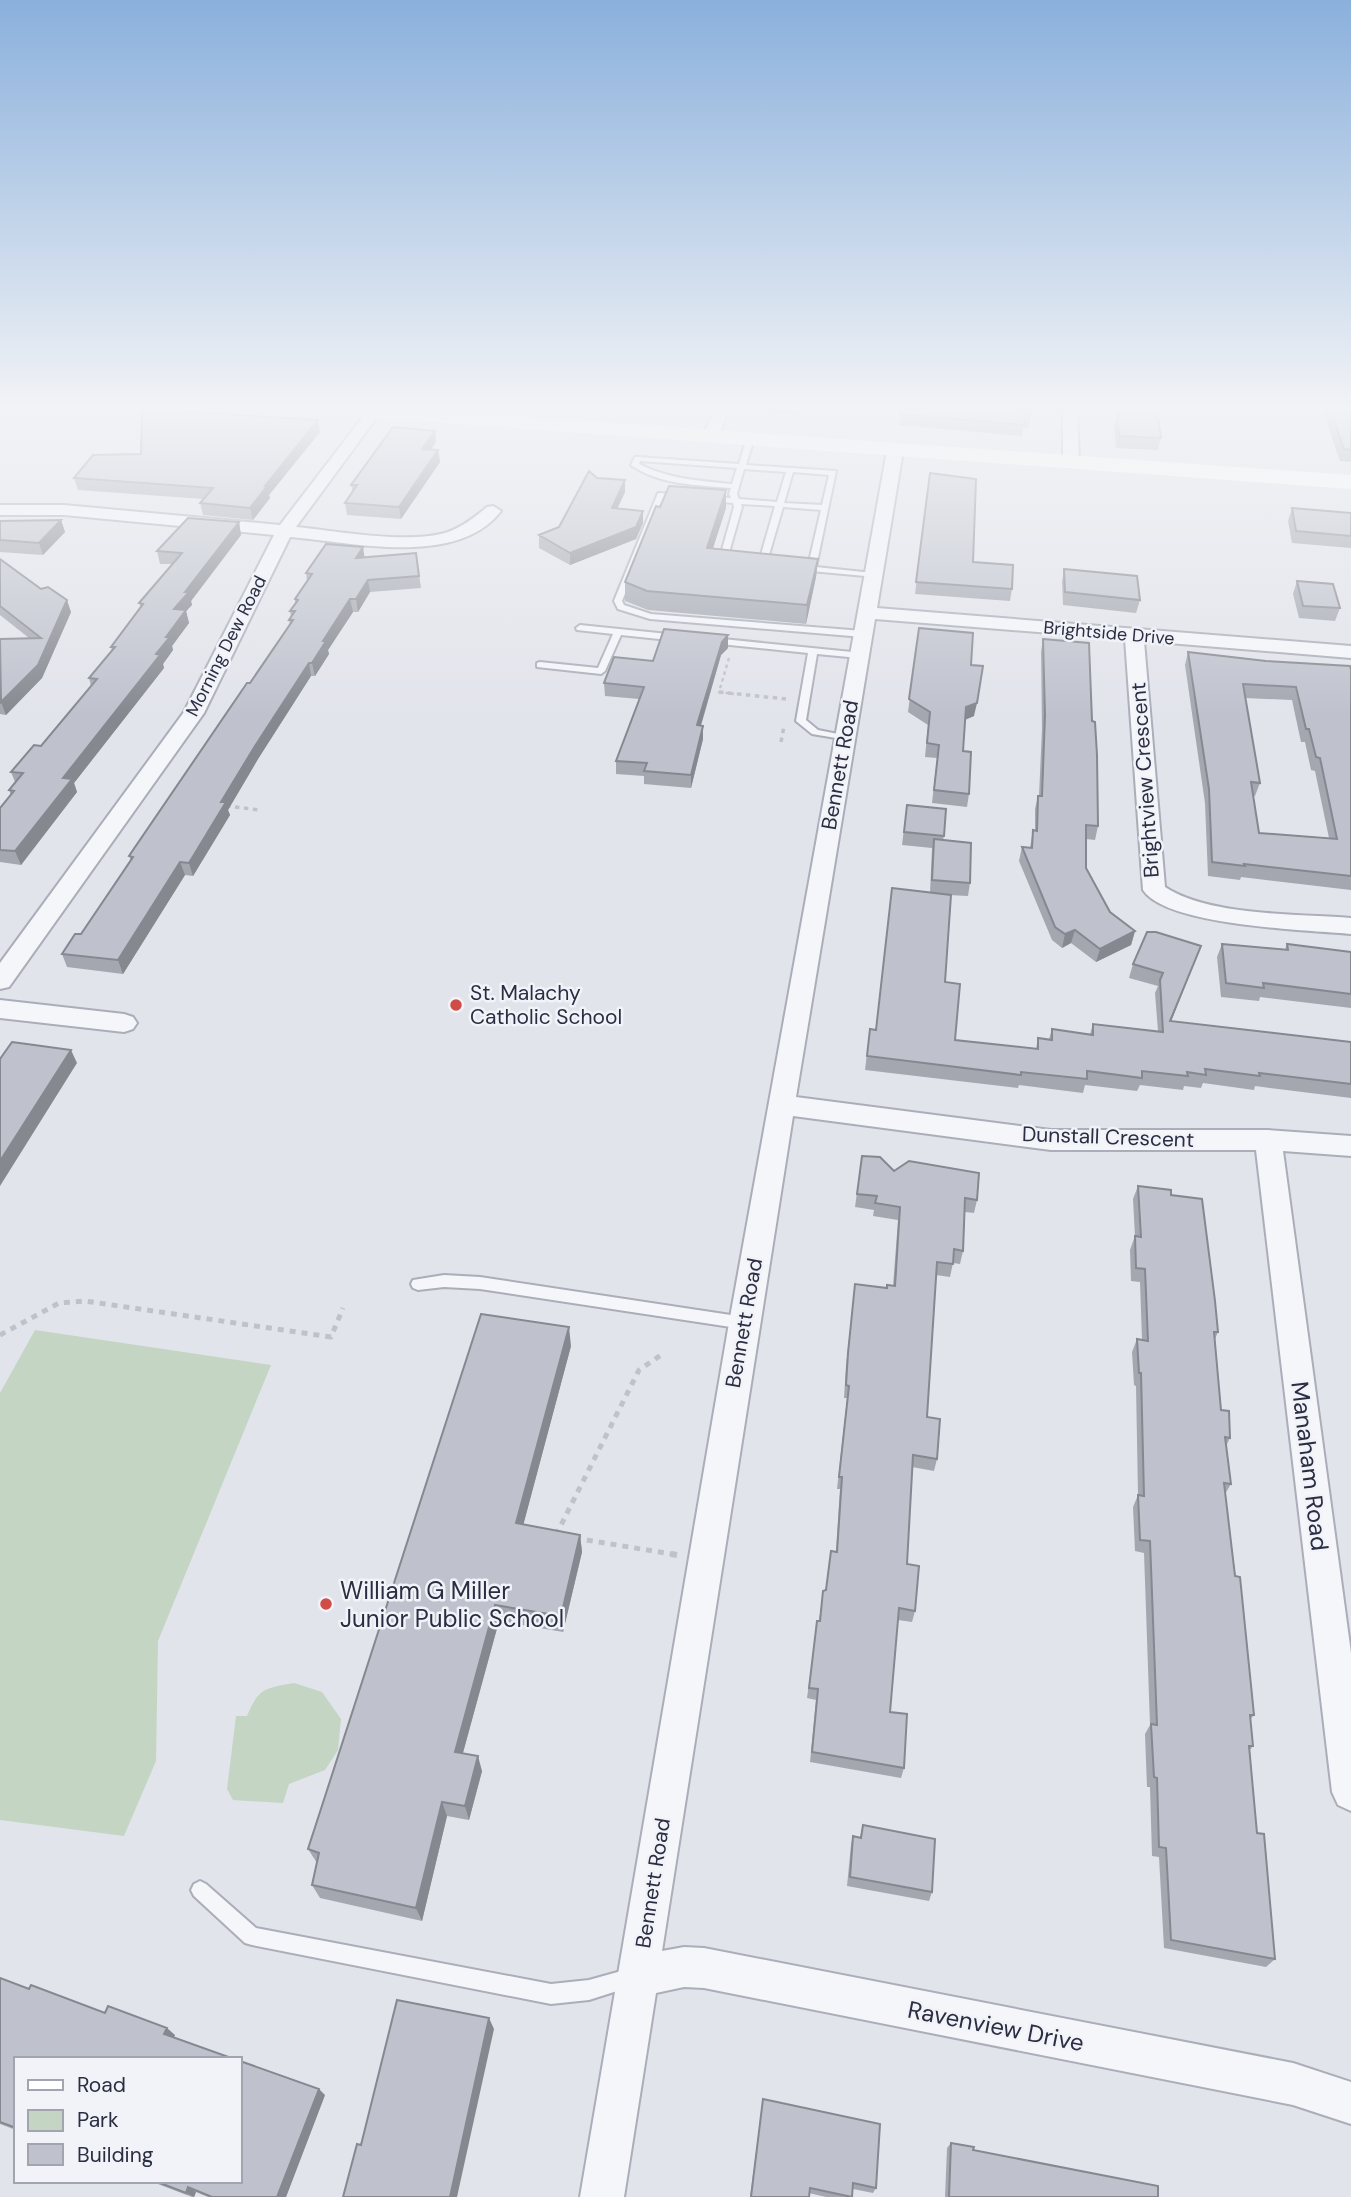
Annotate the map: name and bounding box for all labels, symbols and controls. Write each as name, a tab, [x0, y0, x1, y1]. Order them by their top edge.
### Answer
street label: Morning Dew Road	[180, 572, 272, 720]
street label: Brightside Drive	[1042, 615, 1176, 651]
street label: Brightview Crescent	[1124, 681, 1166, 879]
street label: Bennett Road	[815, 698, 865, 832]
place label: St. Malachy Catholic School	[470, 979, 622, 1031]
marker: St. Malachy Catholic School	[448, 997, 464, 1013]
street label: Dunstall Crescent	[1021, 1120, 1195, 1154]
street label: Bennett Road	[719, 1256, 769, 1390]
street label: Manaham Road	[1284, 1379, 1336, 1553]
place label: William G Miller Junior Public School	[340, 1575, 564, 1634]
marker: William G Miller Junior Public School	[318, 1596, 334, 1612]
street label: Bennett Road	[629, 1816, 677, 1950]
street label: Ravenview Drive	[905, 1994, 1087, 2058]
legend	[14, 2057, 242, 2183]
text: Road	[77, 2071, 126, 2099]
text: Park	[77, 2106, 119, 2134]
text: Building	[77, 2141, 154, 2169]

